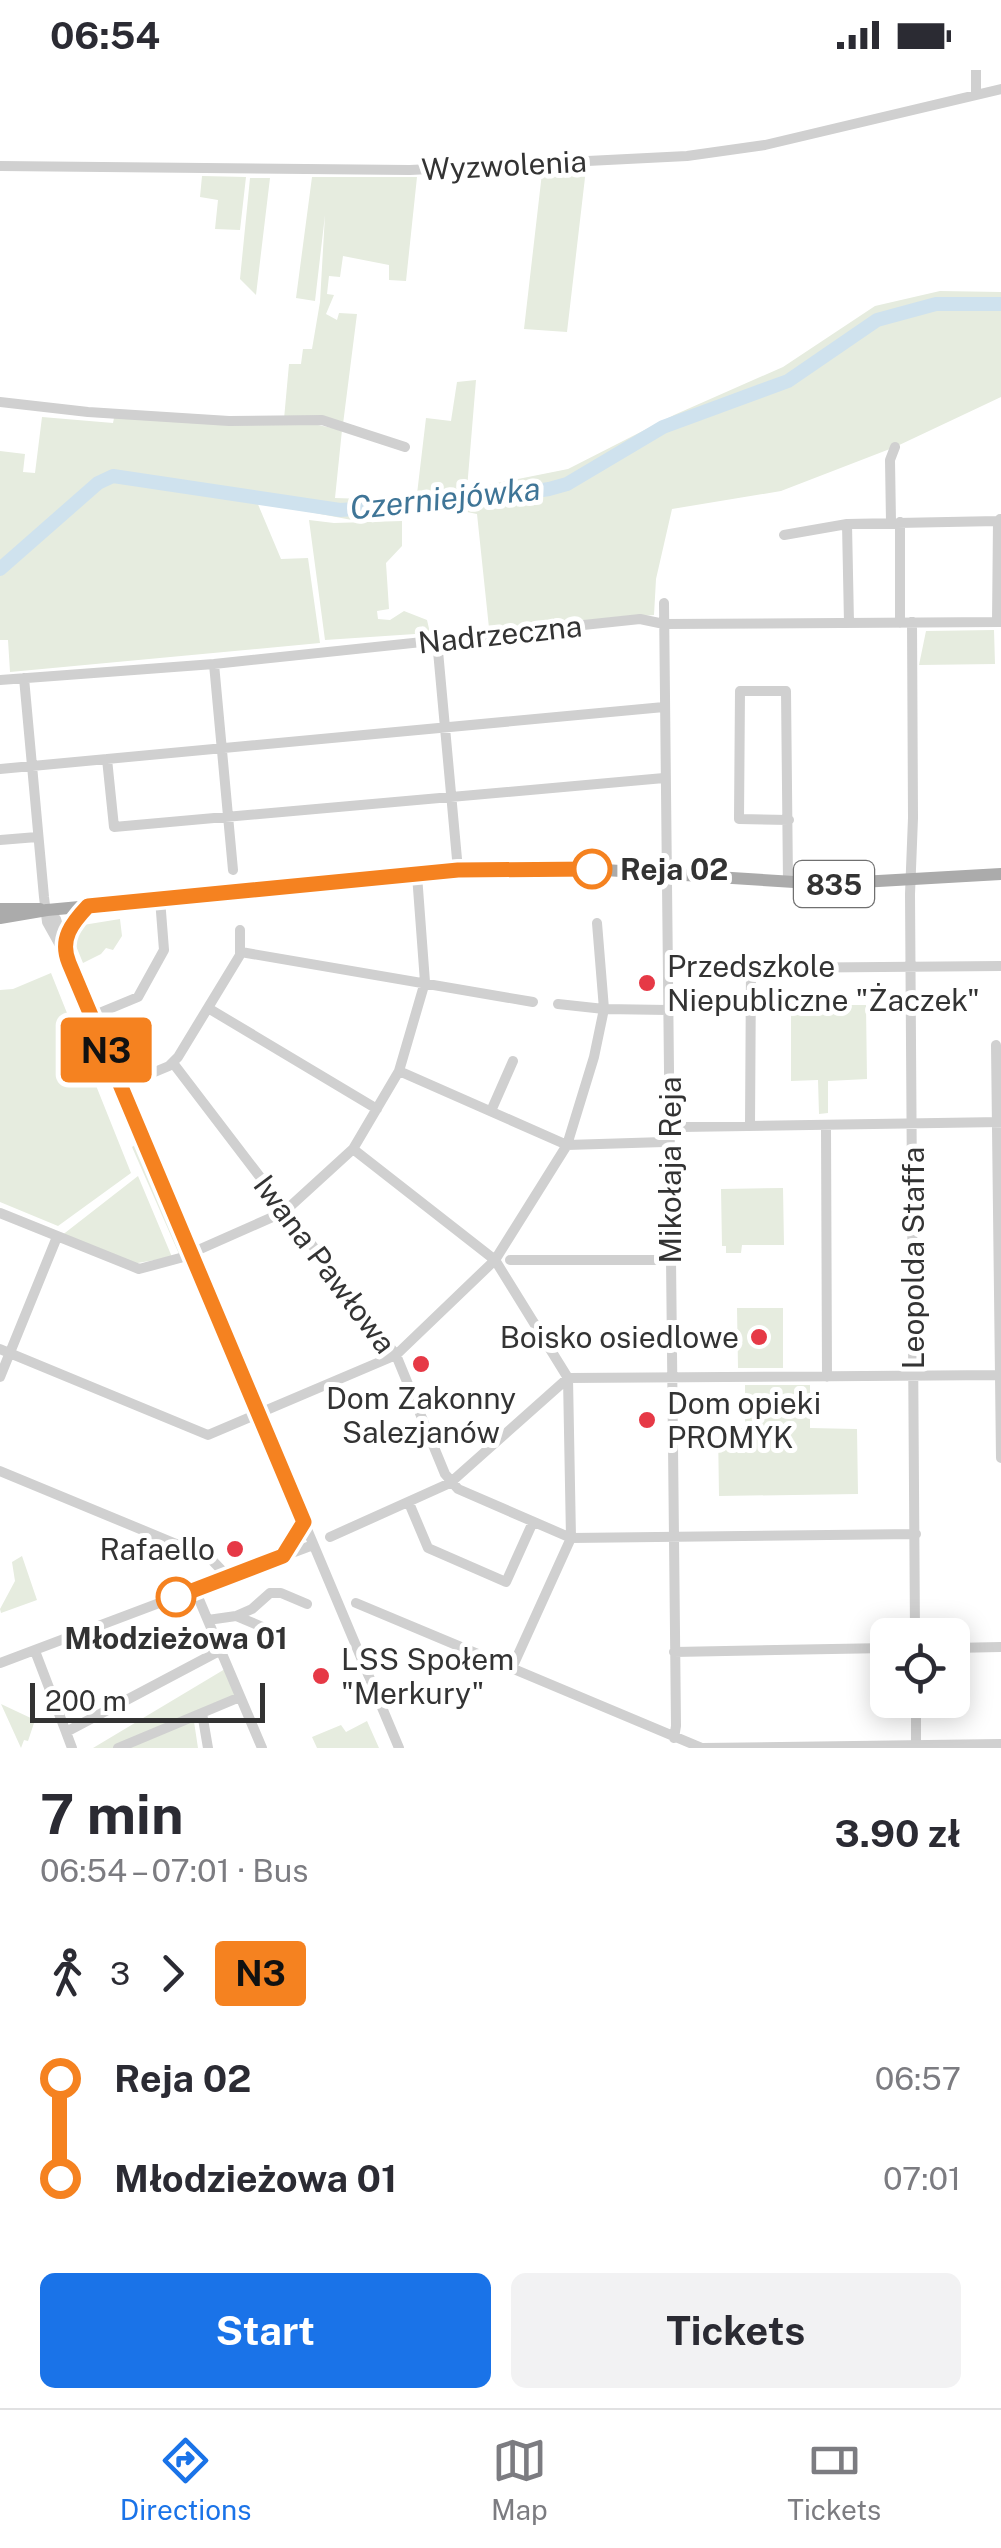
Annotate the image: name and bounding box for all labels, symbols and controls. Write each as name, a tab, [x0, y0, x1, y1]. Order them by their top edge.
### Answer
text: 06:54	[50, 13, 160, 58]
street label: Wyzwolenia	[420, 143, 588, 187]
water label: Czerniejówka	[348, 470, 542, 526]
street label: Nadrzeczna	[416, 607, 584, 661]
marker: Reja 02	[573, 850, 611, 888]
place label: Reja 02	[620, 851, 728, 887]
road number: 835	[794, 861, 874, 907]
place label: Przedszkole Niepubliczne "Żaczek"	[667, 948, 980, 1018]
marker: Przedszkole Niepubliczne "Żaczek"	[636, 972, 658, 994]
line badge: N3	[61, 1018, 151, 1082]
text: N3	[81, 1030, 131, 1071]
street label: Mikołaja Reja	[652, 1076, 688, 1264]
street label: Leopolda Staffa	[895, 1147, 931, 1369]
street label: Iwana Pawłowa	[246, 1168, 404, 1360]
place label: Boisko osiedlowe	[500, 1319, 739, 1355]
marker: Boisko osiedlowe	[748, 1326, 770, 1348]
marker: Dom Zakonny Salezjanów	[410, 1353, 432, 1375]
place label: Dom Zakonny Salezjanów	[326, 1380, 516, 1450]
place label: Dom opieki PROMYK	[667, 1385, 821, 1455]
marker: Dom opieki PROMYK	[636, 1409, 658, 1431]
place label: Rafaello	[99, 1531, 215, 1567]
marker: Rafaello	[224, 1538, 246, 1560]
marker: Młodzieżowa 01	[157, 1578, 195, 1616]
map controls	[870, 1618, 970, 1718]
button: locate	[870, 1618, 970, 1718]
place label: Młodzieżowa 01	[64, 1620, 288, 1656]
place label: LSS Społem "Merkury"	[341, 1641, 514, 1711]
marker: LSS Społem "Merkury"	[310, 1665, 332, 1687]
scale bar	[30, 1678, 265, 1722]
text: 200 m	[45, 1684, 127, 1717]
text: 7 min	[40, 1782, 184, 1846]
text: 3.90 zł	[835, 1811, 961, 1856]
text: 06:54 – 07:01 · Bus	[40, 1852, 309, 1889]
icon: walk	[40, 1946, 95, 2001]
icon: forward	[145, 1946, 200, 2001]
text: N3	[235, 1953, 286, 1994]
text: 3	[110, 1955, 130, 1992]
text: Reja 02	[114, 2056, 251, 2101]
text: 06:57	[875, 2060, 961, 2097]
text: Młodzieżowa 01	[114, 2156, 397, 2201]
text: 07:01	[883, 2160, 961, 2197]
button: Start	[40, 2273, 491, 2388]
button: Tickets	[511, 2273, 961, 2388]
tab: Directions	[120, 2433, 251, 2526]
tab: Map	[491, 2433, 548, 2526]
tab: Tickets	[787, 2433, 881, 2526]

